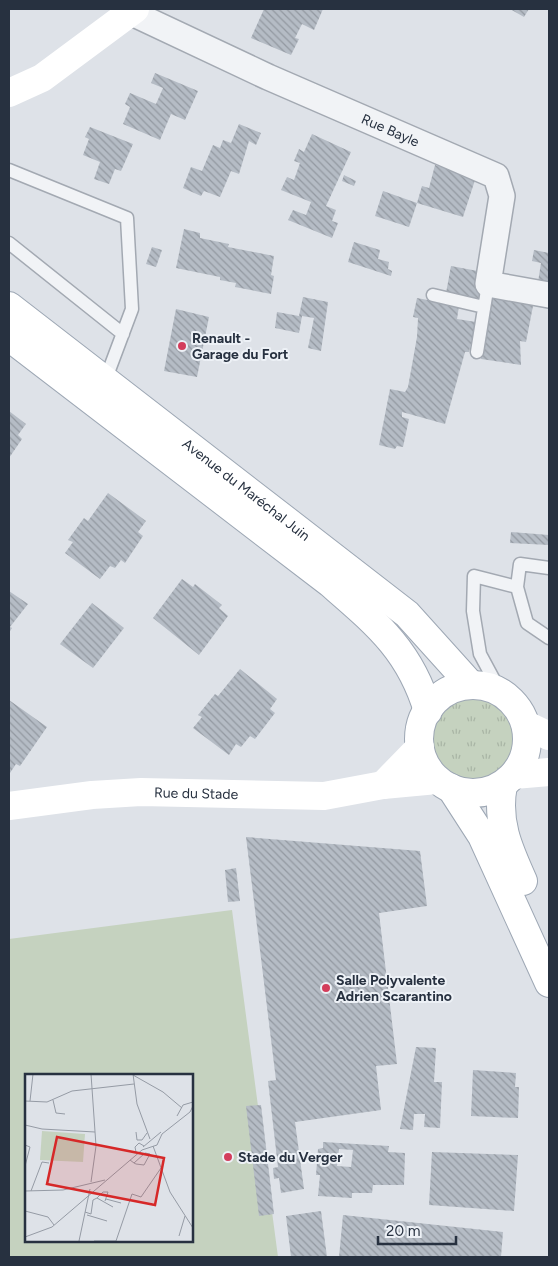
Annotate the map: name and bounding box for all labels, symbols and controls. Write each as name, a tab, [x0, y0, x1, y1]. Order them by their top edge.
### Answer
street label: Rue Bayle	[359, 110, 422, 150]
place label: Renault - Garage du Fort	[192, 330, 289, 363]
marker: Renault - Garage du Fort	[176, 340, 188, 352]
street label: Avenue du Maréchal Juin	[179, 435, 314, 544]
street label: Rue du Stade	[154, 784, 239, 803]
place label: Salle Polyvalente Adrien Scarantino	[336, 972, 452, 1005]
marker: Salle Polyvalente Adrien Scarantino	[320, 982, 332, 994]
inset map	[25, 1074, 192, 1241]
place label: Stade du Verger	[238, 1149, 343, 1166]
marker: Stade du Verger	[222, 1151, 234, 1163]
scale bar	[378, 1214, 456, 1246]
text: 20 m	[386, 1222, 420, 1240]

